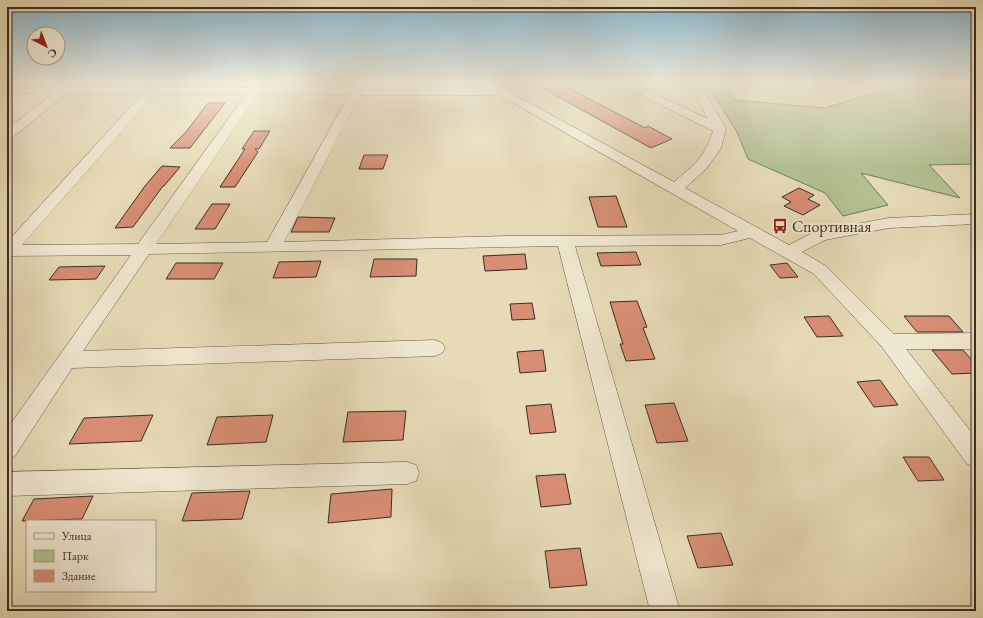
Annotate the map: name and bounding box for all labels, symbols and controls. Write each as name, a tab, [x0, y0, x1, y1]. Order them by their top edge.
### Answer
north arrow	[26, 26, 66, 66]
text: С	[45, 46, 60, 61]
place label: Спортивная	[792, 216, 871, 237]
bus stop icon: Спортивная	[771, 217, 789, 235]
legend	[26, 520, 156, 592]
text: Улица	[61, 528, 92, 544]
text: Парк	[62, 548, 89, 564]
text: Здание	[62, 568, 96, 584]

